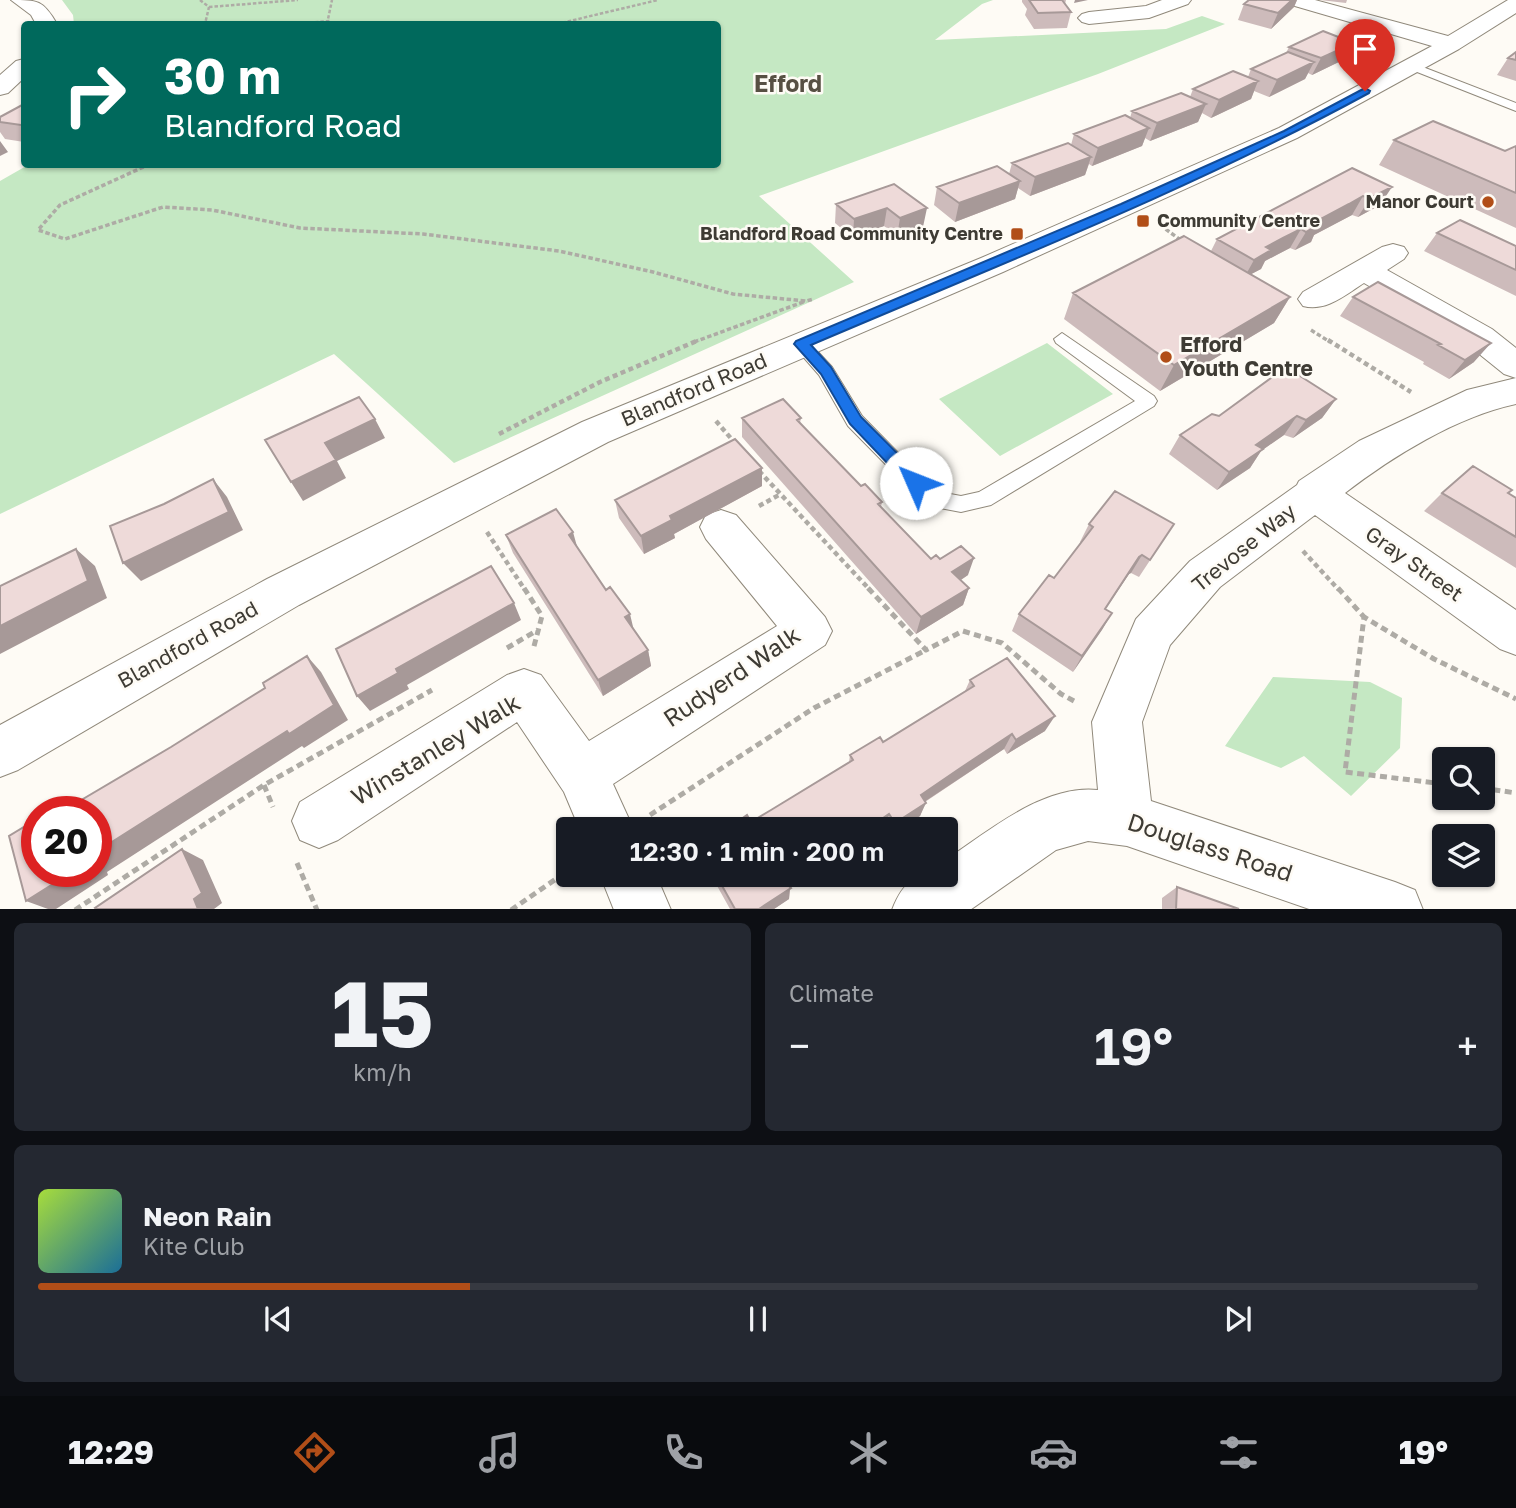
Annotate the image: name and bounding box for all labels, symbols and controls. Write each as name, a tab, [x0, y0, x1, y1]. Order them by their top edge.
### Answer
pin	[1335, 19, 1395, 91]
icon: arrive	[1346, 30, 1384, 68]
text: 30 m	[164, 46, 281, 105]
icon: right	[49, 49, 140, 140]
district label: Efford	[754, 69, 822, 97]
text: Blandford Road	[164, 106, 402, 144]
place label: Manor Court	[1365, 190, 1474, 212]
marker: Manor Court	[1480, 194, 1496, 210]
place label: Community Centre	[1157, 209, 1321, 231]
marker: Community Centre	[1135, 213, 1151, 229]
place label: Blandford Road Community Centre	[700, 222, 1003, 244]
marker: Blandford Road Community Centre	[1009, 226, 1025, 242]
place label: Efford Youth Centre	[1180, 331, 1313, 381]
street label: Blandford Road	[617, 347, 771, 432]
marker: Efford Youth Centre	[1158, 349, 1174, 365]
position arrow	[879, 446, 953, 520]
street label: Trevose Way	[1186, 497, 1301, 597]
street label: Gray Street	[1361, 520, 1468, 606]
street label: Blandford Road	[113, 595, 262, 693]
street label: Rudyerd Walk	[657, 619, 805, 732]
street label: Winstanley Walk	[345, 687, 525, 811]
map controls	[1432, 747, 1495, 887]
button: search	[1432, 747, 1495, 810]
speed limit sign: 20	[21, 796, 112, 887]
street label: Douglass Road	[1124, 806, 1297, 887]
button: layers	[1432, 824, 1495, 887]
text: 12:30 · 1 min · 200 m	[630, 836, 884, 867]
text: 15	[331, 958, 434, 1067]
text: Climate	[789, 979, 874, 1007]
text: 19°	[1094, 1014, 1173, 1076]
text: −	[789, 1023, 810, 1068]
text: +	[1457, 1023, 1478, 1068]
text: km/h	[353, 1058, 412, 1086]
text: Neon Rain	[143, 1201, 272, 1232]
text: Kite Club	[143, 1232, 244, 1260]
icon: previous	[259, 1300, 297, 1338]
icon: pause	[739, 1300, 777, 1338]
icon: next	[1219, 1300, 1257, 1338]
icon: directions	[290, 1428, 339, 1477]
icon: music	[475, 1428, 524, 1477]
icon: phone	[659, 1428, 708, 1477]
icon: climate	[844, 1428, 893, 1477]
icon: car	[1029, 1428, 1078, 1477]
icon: filters	[1214, 1428, 1263, 1477]
text: 12:29	[68, 1433, 154, 1471]
text: 19°	[1399, 1433, 1448, 1471]

